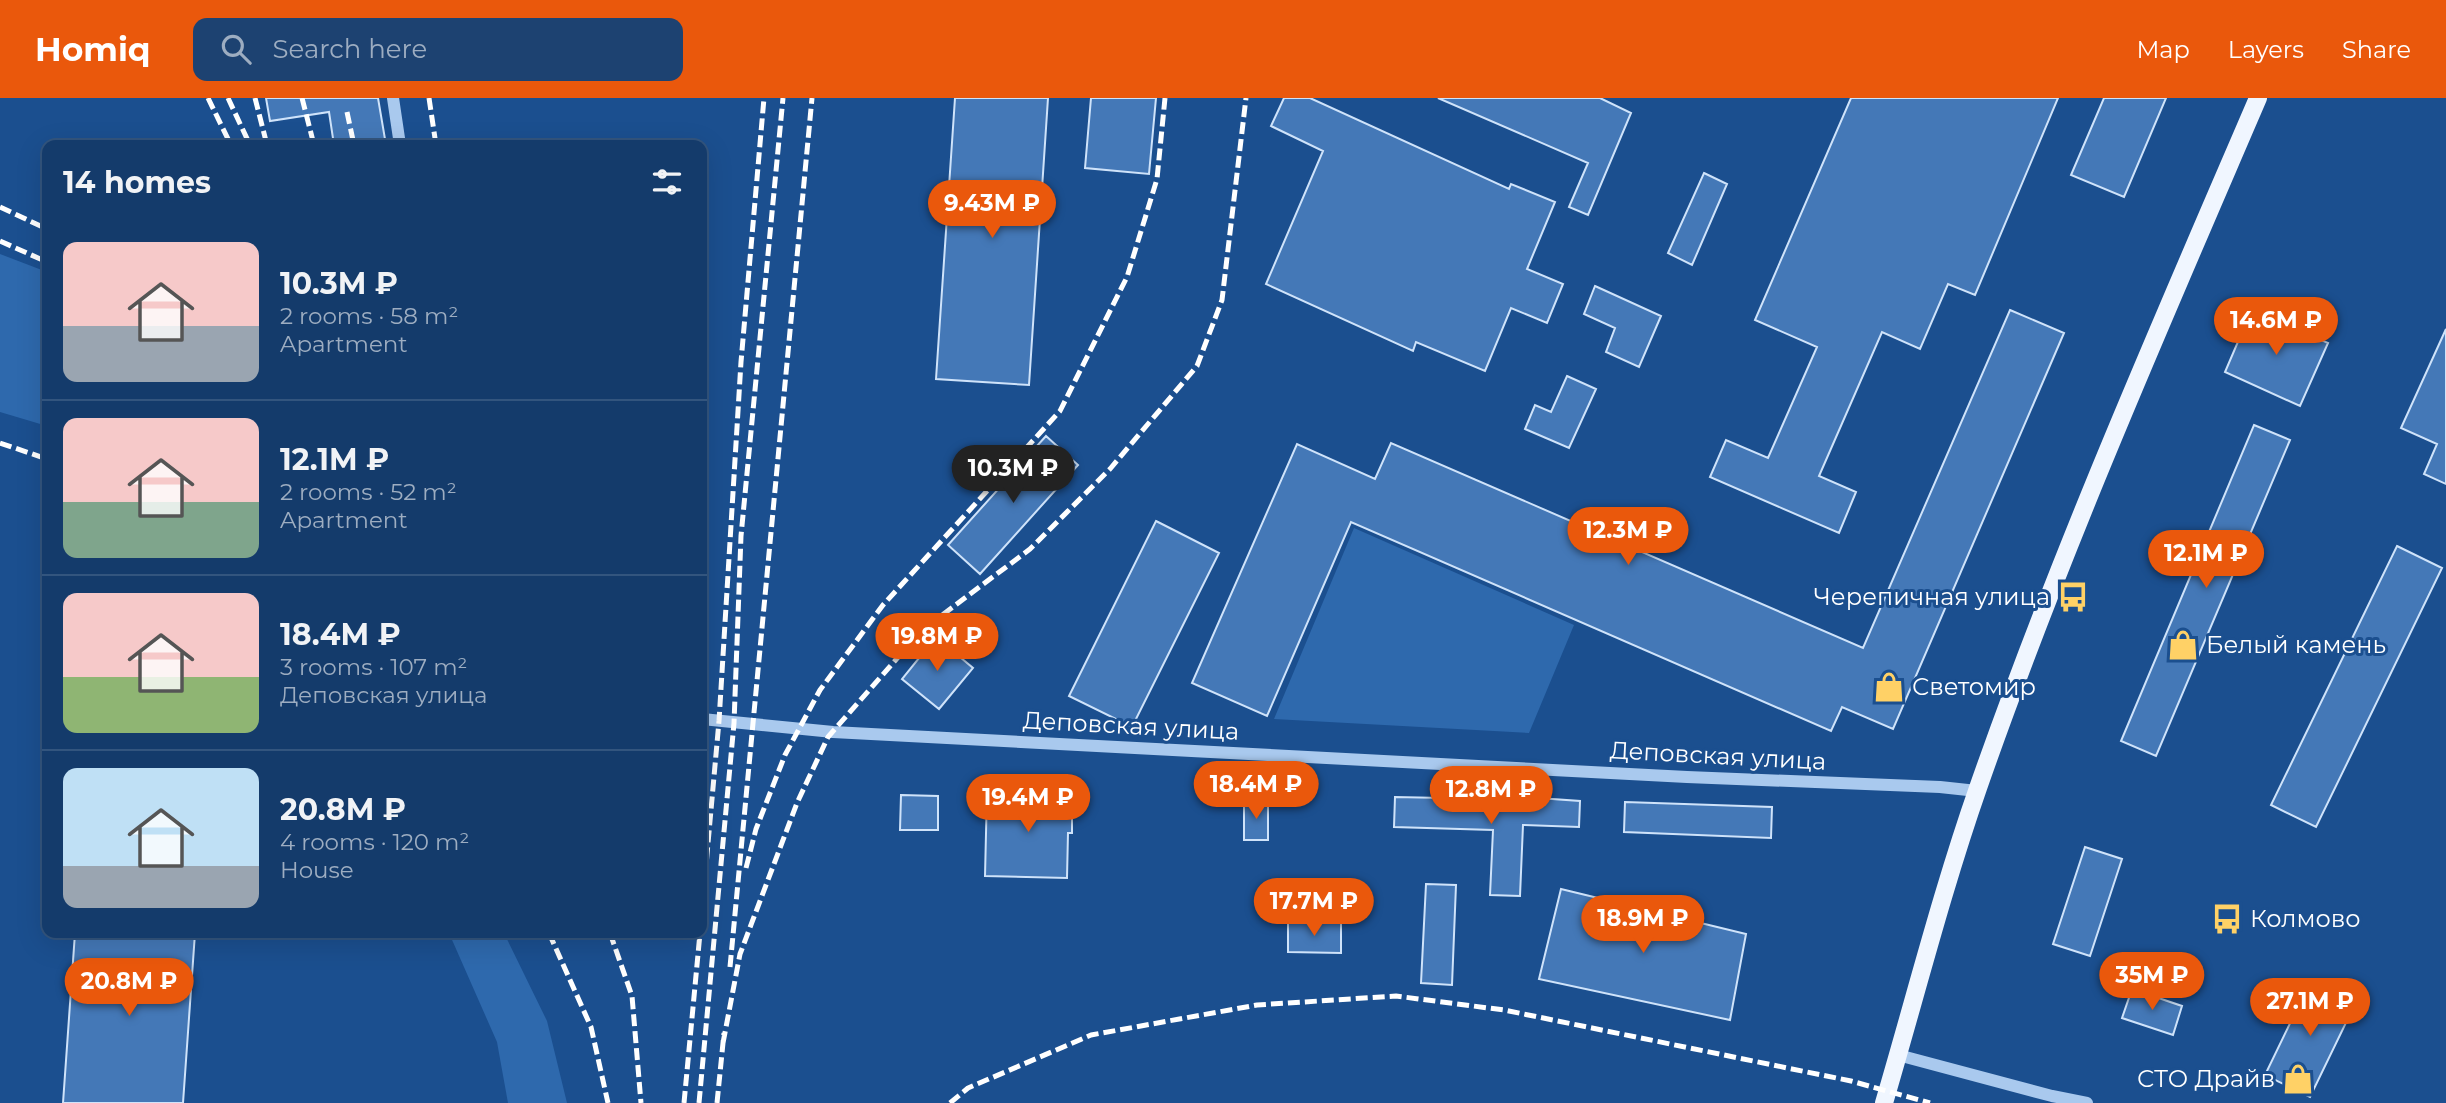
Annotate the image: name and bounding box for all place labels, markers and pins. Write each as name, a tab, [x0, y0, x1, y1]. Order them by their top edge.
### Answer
pin: 9.43M ₽	[927, 180, 1057, 240]
pin: 14.6M ₽	[2211, 298, 2341, 357]
pin: 10.3M ₽	[948, 446, 1078, 505]
pin: 12.3M ₽	[1563, 508, 1693, 567]
pin: 12.1M ₽	[2141, 531, 2271, 590]
bus stop icon: Черепичная улица	[2056, 580, 2090, 614]
place label: Черепичная улица	[1814, 582, 2050, 611]
pin: 19.8M ₽	[872, 614, 1002, 673]
shop icon: Белый камень	[2166, 628, 2200, 662]
place label: Белый камень	[2206, 630, 2386, 659]
shop icon: Светомир	[1872, 670, 1906, 704]
place label: Светомир	[1912, 672, 2036, 701]
pin: 18.4M ₽	[1191, 762, 1321, 821]
pin: 12.8M ₽	[1426, 766, 1556, 826]
pin: 19.4M ₽	[963, 774, 1093, 834]
pin: 17.7M ₽	[1249, 878, 1379, 938]
pin: 18.9M ₽	[1578, 896, 1708, 955]
bus stop icon: Колмово	[2210, 902, 2244, 936]
place label: Колмово	[2250, 904, 2361, 933]
pin: 35M ₽	[2103, 953, 2201, 1012]
pin: 20.8M ₽	[64, 958, 194, 1018]
pin: 27.1M ₽	[2245, 978, 2375, 1038]
shop icon: СТО Драйв	[2281, 1062, 2315, 1096]
place label: СТО Драйв	[2137, 1064, 2275, 1093]

